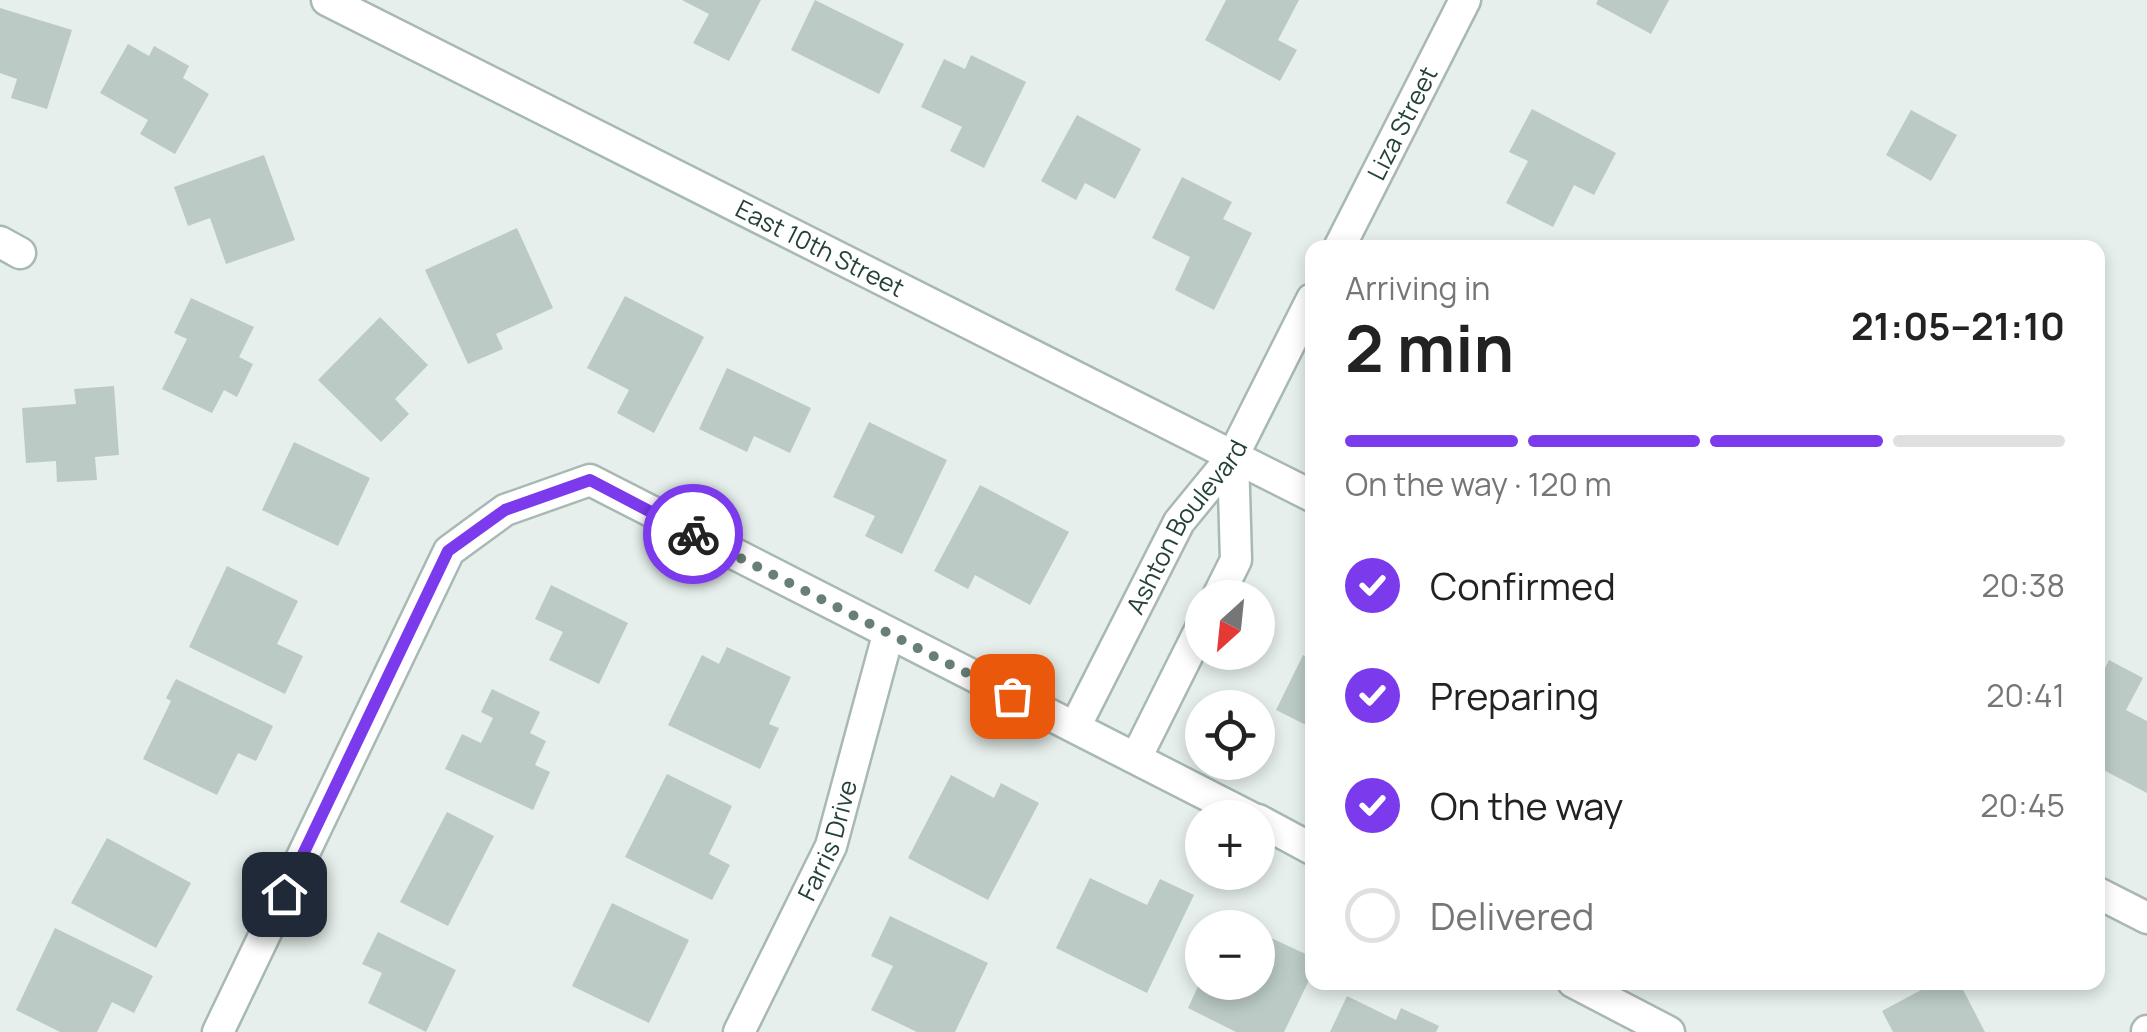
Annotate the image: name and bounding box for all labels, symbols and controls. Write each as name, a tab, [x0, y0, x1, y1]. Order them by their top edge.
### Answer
street label: Liza Street	[1358, 60, 1446, 186]
street label: East 10th Street	[730, 191, 911, 305]
text: Arriving in	[1345, 266, 1490, 310]
text: 21:05–21:10	[1851, 299, 2065, 351]
text: 2 min	[1345, 303, 1514, 392]
street label: Ashton Boulevard	[1117, 434, 1255, 620]
text: On the way · 120 m	[1345, 462, 1612, 506]
courier	[643, 484, 743, 584]
icon: bike	[666, 507, 721, 562]
icon: check	[1345, 558, 1400, 613]
text: Confirmed	[1430, 559, 1616, 611]
text: 20:38	[1981, 563, 2065, 607]
north arrow	[1185, 580, 1275, 670]
map controls	[1185, 580, 1275, 1000]
pin	[970, 654, 1055, 739]
icon: check	[1345, 668, 1400, 723]
icon: bag	[985, 669, 1040, 724]
text: Preparing	[1430, 669, 1599, 721]
text: 20:41	[1986, 673, 2065, 717]
button: locate	[1185, 690, 1275, 780]
street label: Farris Drive	[789, 776, 865, 906]
icon: check	[1345, 778, 1400, 833]
text: On the way	[1430, 779, 1623, 831]
text: 20:45	[1980, 783, 2065, 827]
button: +	[1185, 800, 1275, 890]
pin	[242, 852, 327, 937]
icon: home	[257, 867, 312, 922]
text: Delivered	[1430, 889, 1594, 941]
button: −	[1185, 910, 1275, 1000]

